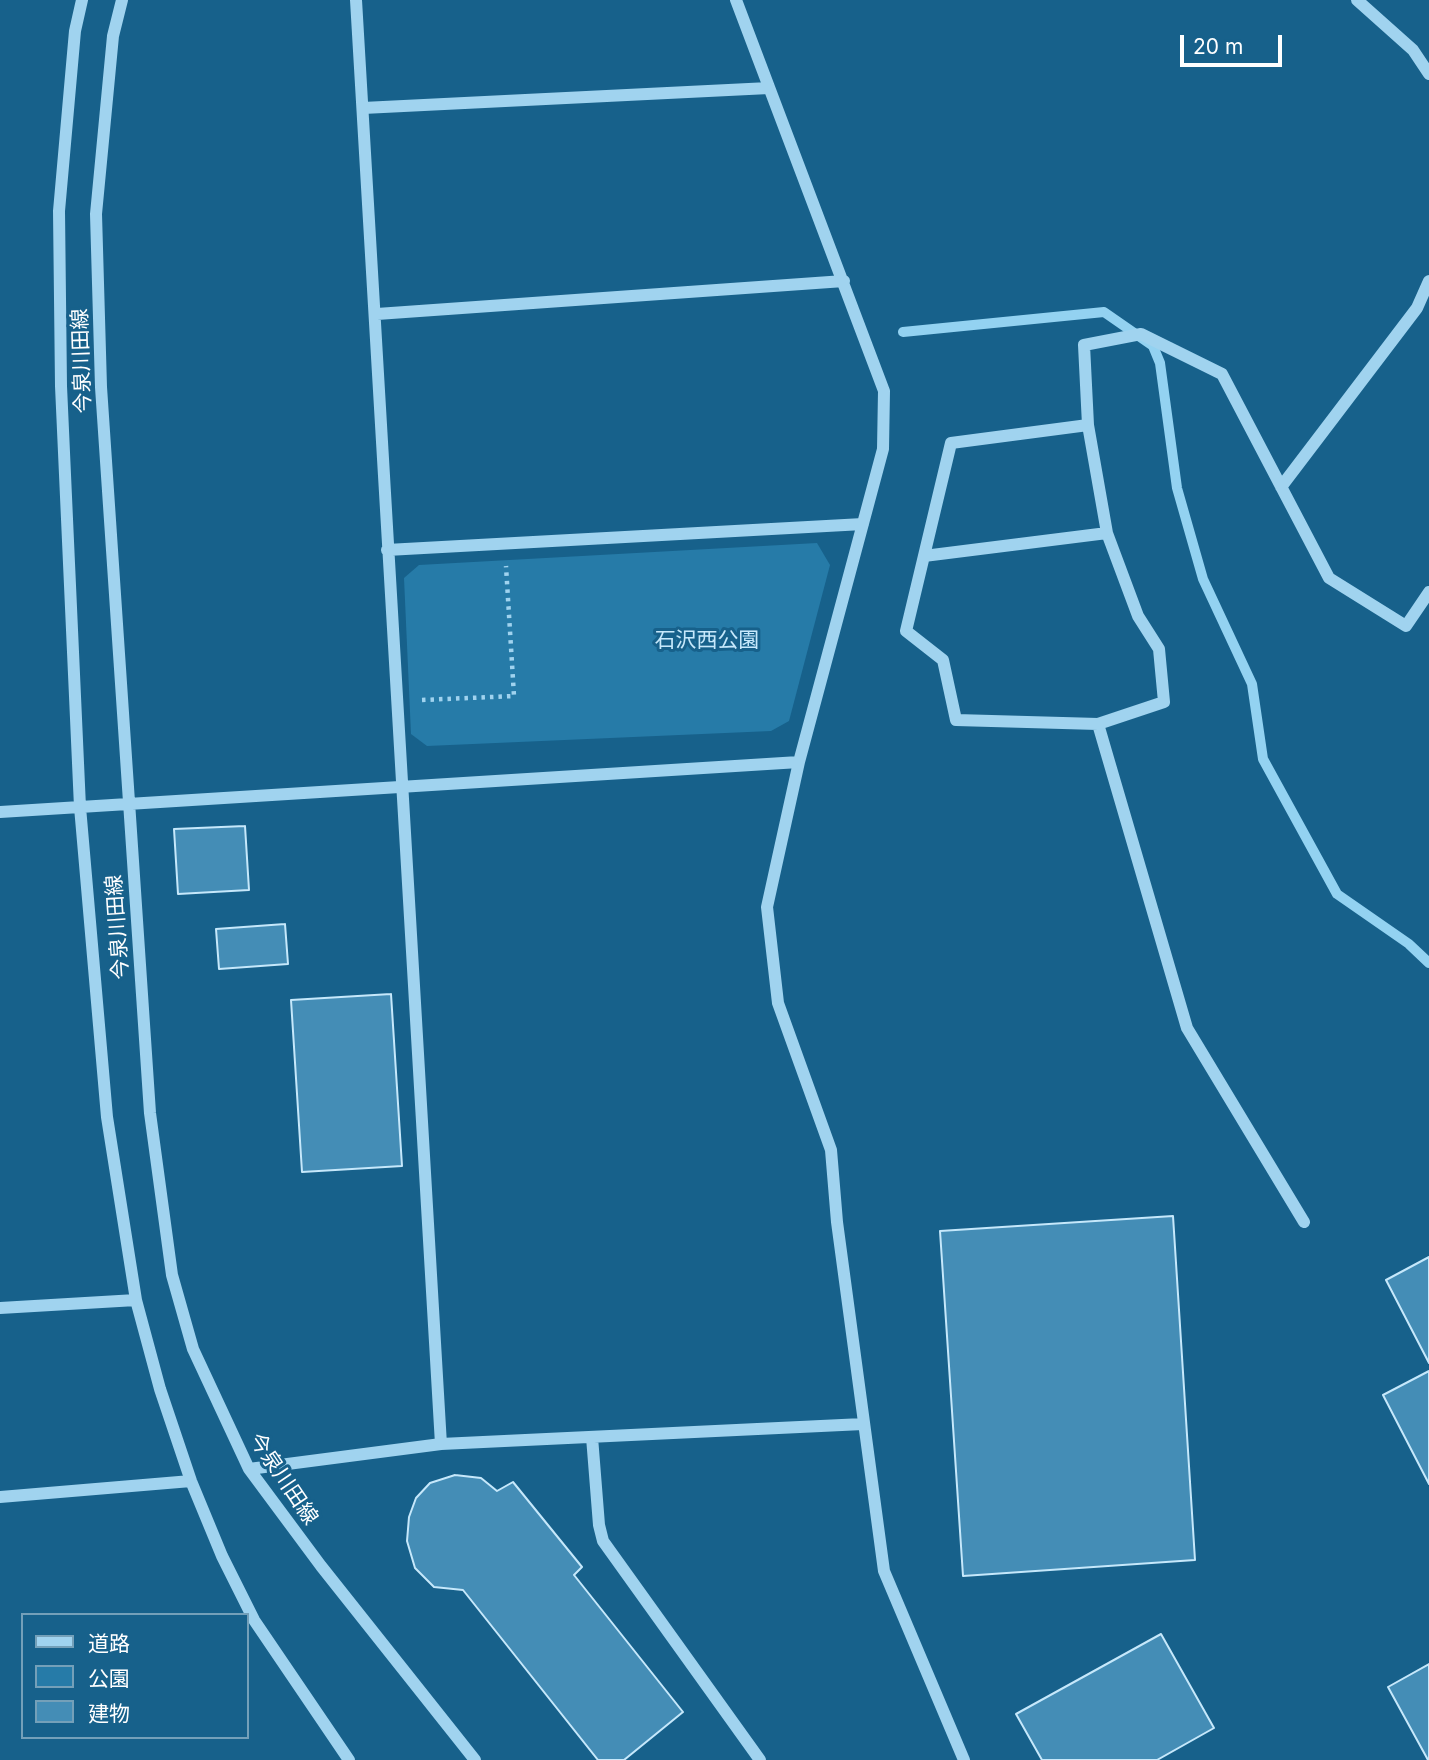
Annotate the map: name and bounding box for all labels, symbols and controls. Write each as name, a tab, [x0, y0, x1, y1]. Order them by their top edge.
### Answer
scale bar	[1184, 21, 1286, 65]
text: 20 m	[1193, 34, 1243, 59]
street label: 今泉川田線	[68, 308, 96, 414]
park label: 石沢西公園	[655, 628, 759, 654]
street label: 今泉川田線	[102, 874, 134, 980]
street label: 今泉川田線	[243, 1428, 323, 1530]
legend	[21, 1613, 248, 1739]
text: 道路	[88, 1631, 130, 1656]
text: 公園	[88, 1666, 130, 1691]
text: 建物	[88, 1701, 130, 1726]

